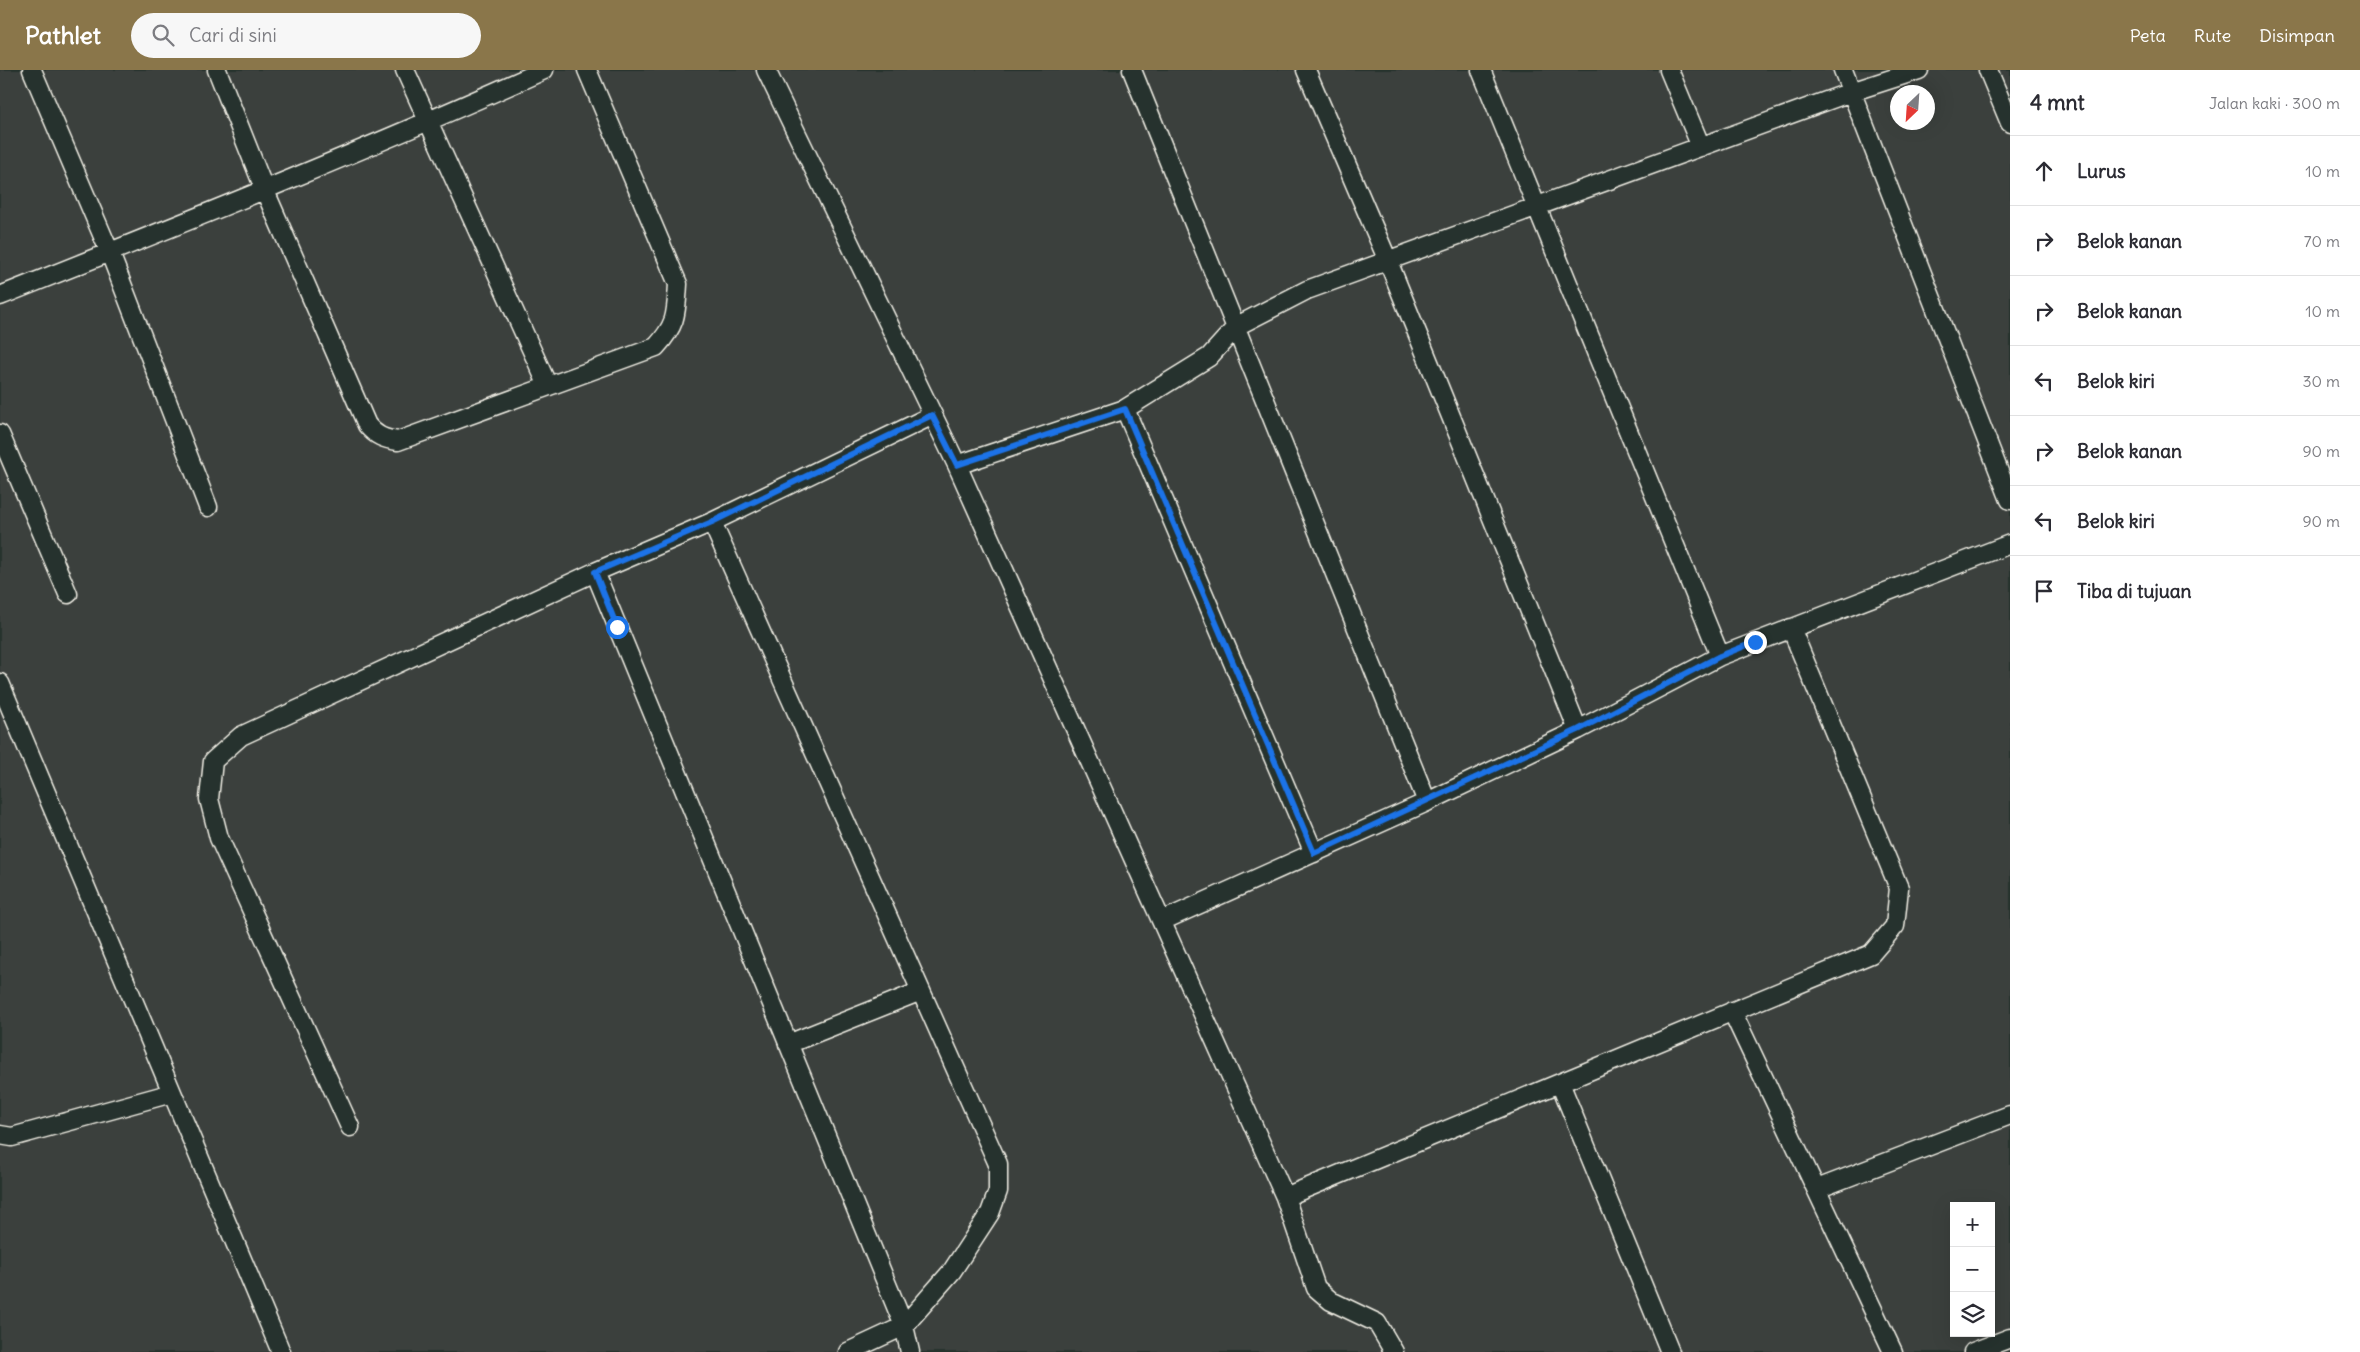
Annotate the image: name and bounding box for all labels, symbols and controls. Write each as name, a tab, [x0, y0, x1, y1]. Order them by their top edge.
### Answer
search box	[131, 13, 481, 58]
text: Pathlet	[25, 20, 101, 50]
icon: search	[149, 21, 177, 49]
text: Cari di sini	[189, 23, 277, 47]
text: Peta	[2130, 24, 2166, 47]
text: Rute	[2194, 24, 2231, 47]
text: Disimpan	[2259, 24, 2335, 47]
north arrow	[1890, 85, 1935, 130]
text: 4 mnt	[2030, 89, 2085, 116]
text: Jalan kaki · 300 m	[2209, 93, 2340, 113]
icon: ahead	[2030, 157, 2058, 185]
text: Lurus	[2077, 159, 2126, 183]
text: 10 m	[2305, 161, 2340, 181]
icon: right	[2030, 227, 2058, 255]
text: Belok kanan	[2077, 229, 2182, 253]
text: 70 m	[2304, 231, 2340, 251]
icon: right	[2030, 297, 2058, 325]
text: Belok kanan	[2077, 299, 2182, 323]
text: 10 m	[2305, 301, 2340, 321]
icon: left	[2030, 367, 2058, 395]
text: Belok kiri	[2077, 369, 2155, 393]
text: 30 m	[2303, 371, 2340, 391]
icon: right	[2030, 437, 2058, 465]
text: Belok kanan	[2077, 439, 2182, 463]
text: 90 m	[2302, 441, 2340, 461]
icon: left	[2030, 507, 2058, 535]
text: Belok kiri	[2077, 509, 2155, 533]
text: 90 m	[2302, 511, 2340, 531]
icon: arrive	[2030, 577, 2058, 605]
text: Tiba di tujuan	[2077, 579, 2192, 603]
route start	[606, 616, 629, 639]
route end	[1744, 631, 1767, 654]
map controls	[1950, 1202, 1995, 1337]
button: +	[1950, 1202, 1995, 1247]
button: −	[1950, 1247, 1995, 1292]
button: layers	[1950, 1292, 1995, 1337]

